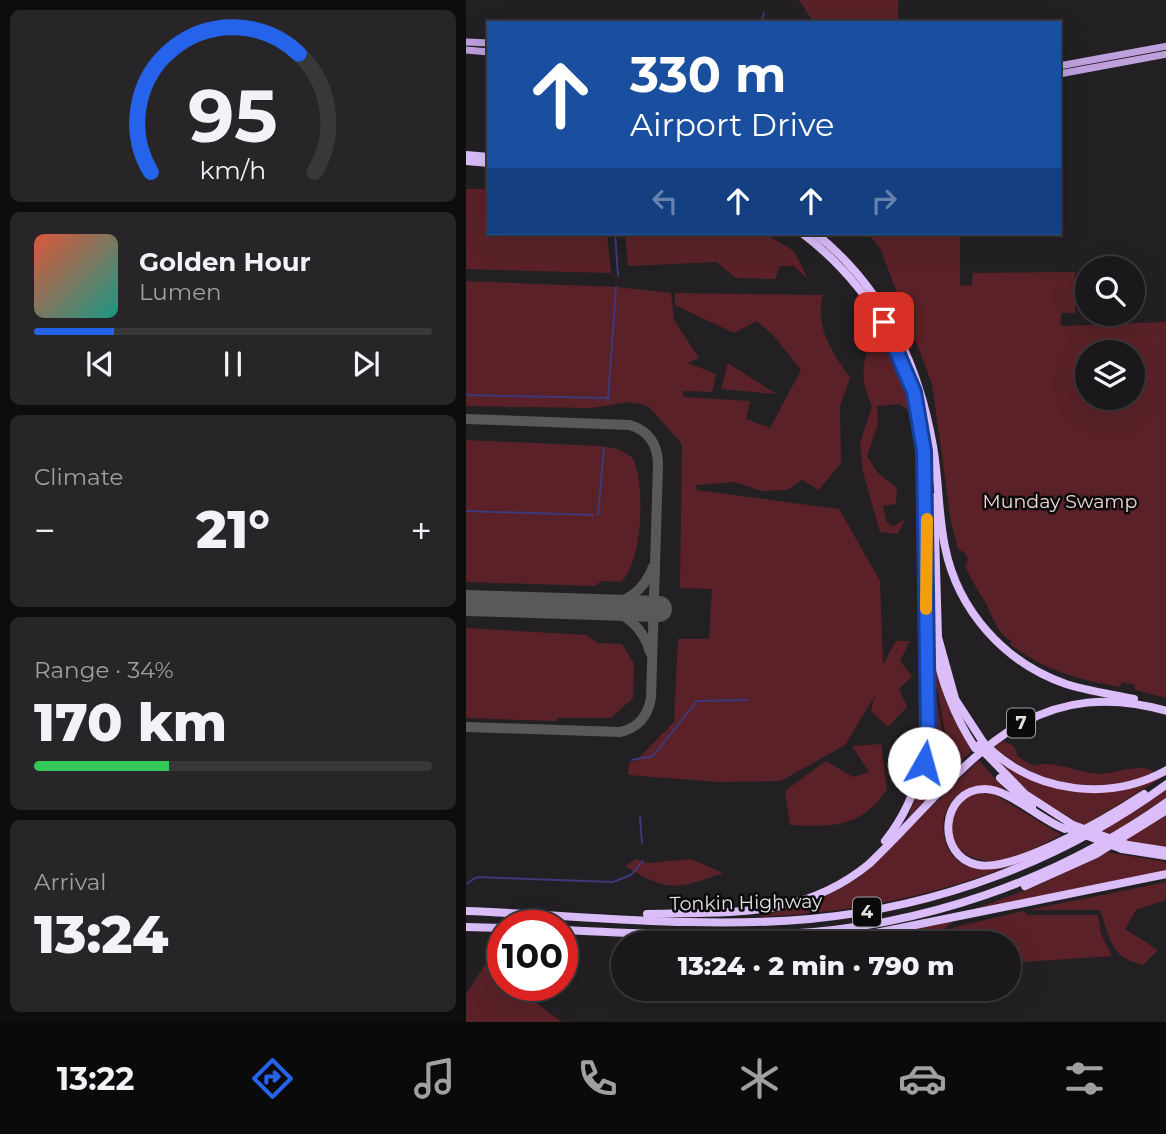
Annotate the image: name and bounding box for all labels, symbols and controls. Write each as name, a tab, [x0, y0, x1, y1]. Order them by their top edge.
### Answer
text: 330 m	[630, 45, 786, 104]
icon: ahead	[515, 49, 606, 140]
text: 95	[188, 73, 278, 161]
text: Airport Drive	[630, 105, 834, 144]
text: km/h	[200, 155, 266, 185]
icon: left	[646, 182, 684, 220]
icon: ahead	[719, 182, 757, 220]
icon: ahead	[792, 182, 830, 220]
icon: right	[865, 182, 903, 220]
text: Golden Hour	[139, 246, 311, 278]
map controls	[1075, 256, 1145, 410]
button: search	[1075, 256, 1145, 326]
text: Lumen	[139, 278, 222, 306]
pin	[854, 292, 914, 352]
icon: arrive	[865, 303, 903, 341]
button: layers	[1075, 340, 1145, 410]
icon: previous	[81, 345, 119, 383]
icon: pause	[214, 345, 252, 383]
icon: next	[347, 345, 385, 383]
text: Climate	[34, 463, 123, 491]
park label: Munday Swamp	[983, 490, 1138, 513]
text: 21°	[196, 498, 270, 561]
text: −	[34, 507, 56, 554]
text: +	[410, 507, 432, 554]
text: Range · 34%	[34, 656, 174, 684]
text: 170 km	[34, 691, 227, 754]
road number: 7	[1007, 708, 1035, 738]
position arrow	[887, 726, 961, 800]
text: Arrival	[34, 868, 107, 896]
street label: Tonkin Highway	[670, 890, 823, 915]
road number: 4	[853, 897, 881, 926]
text: 13:24	[34, 903, 168, 966]
speed limit sign: 100	[487, 910, 578, 1001]
text: 13:24 · 2 min · 790 m	[678, 950, 954, 982]
icon: directions	[248, 1054, 297, 1103]
icon: music	[410, 1054, 459, 1103]
icon: phone	[573, 1054, 622, 1103]
icon: climate	[735, 1054, 784, 1103]
icon: car	[898, 1054, 947, 1103]
icon: filters	[1060, 1054, 1109, 1103]
text: 13:22	[57, 1059, 134, 1098]

